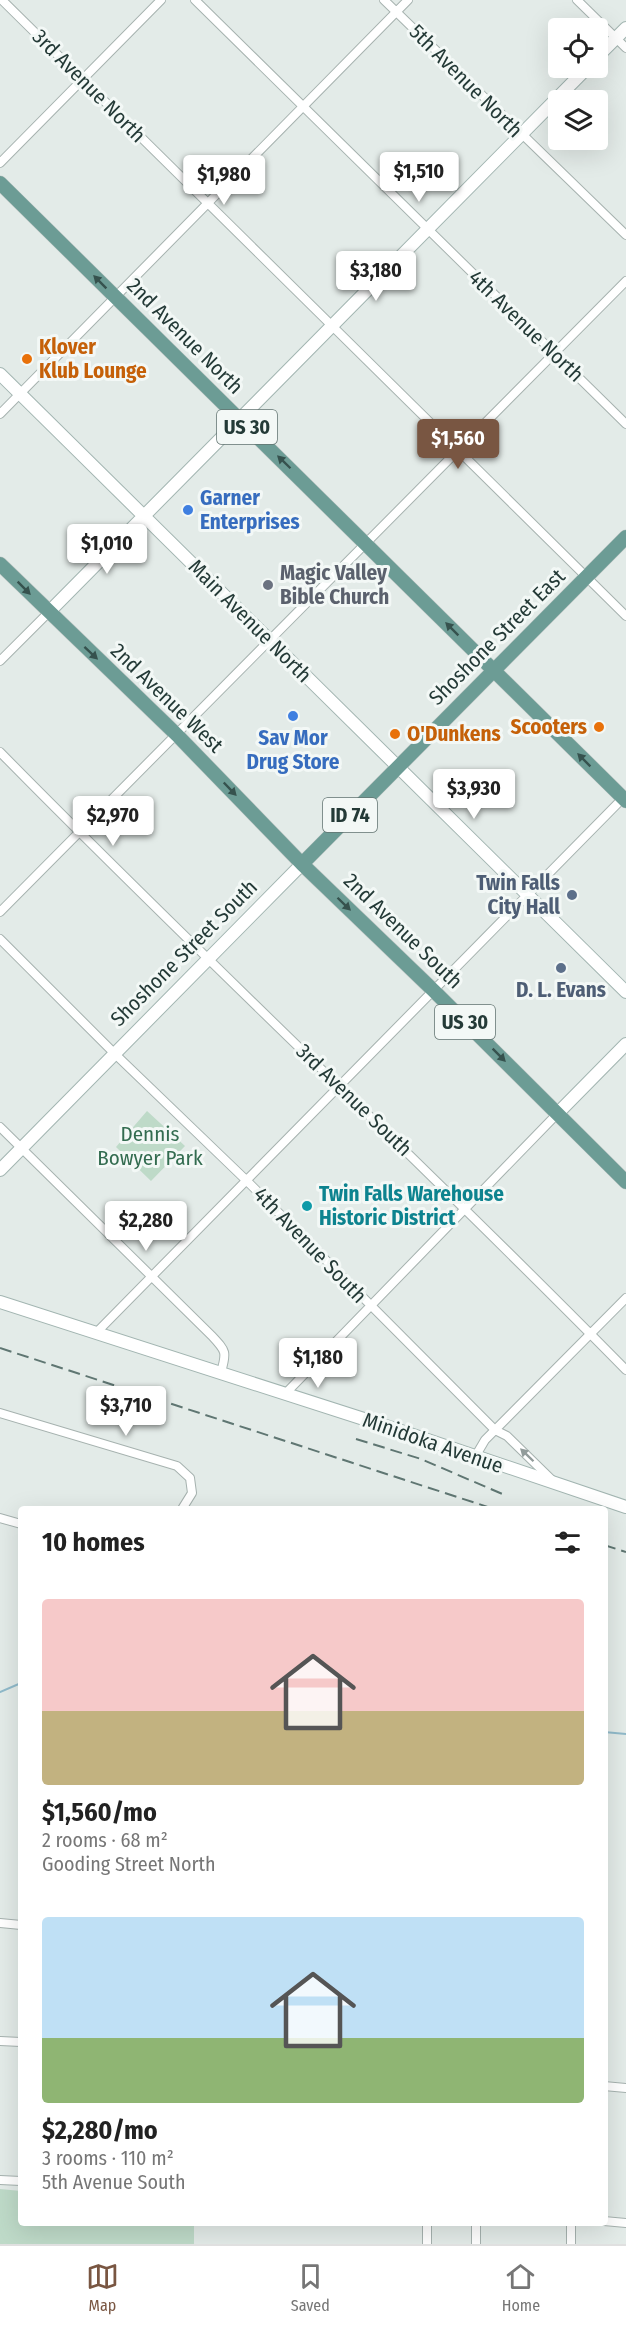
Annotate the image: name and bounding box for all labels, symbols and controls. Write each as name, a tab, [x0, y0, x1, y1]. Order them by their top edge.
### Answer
map controls	[548, 18, 608, 150]
button: locate	[548, 18, 608, 78]
street label: 5th Avenue North	[404, 19, 528, 143]
street label: 3rd Avenue North	[27, 24, 151, 148]
button: layers	[548, 90, 608, 150]
pin: $1,510	[370, 152, 468, 203]
pin: $1,980	[175, 155, 273, 206]
text: $1,510	[394, 159, 444, 183]
text: $1,980	[197, 162, 251, 186]
pin: $3,180	[327, 251, 425, 302]
text: $3,180	[350, 258, 402, 282]
street label: 4th Avenue North	[463, 265, 589, 387]
street label: 2nd Avenue North	[121, 272, 249, 400]
one-way arrow	[93, 275, 107, 289]
place label: Klover Klub Lounge	[39, 334, 147, 384]
marker: Klover Klub Lounge	[20, 352, 34, 366]
road number: US 30	[217, 410, 277, 444]
pin: $1,560	[409, 419, 507, 470]
text: $1,560	[431, 426, 485, 450]
one-way arrow	[278, 456, 292, 470]
place label: Garner Enterprises	[200, 485, 300, 535]
marker: Garner Enterprises	[181, 503, 195, 517]
pin: $1,010	[58, 524, 156, 575]
text: $1,010	[81, 531, 133, 555]
street label: Main Avenue North	[183, 554, 317, 688]
place label: Magic Valley Bible Church	[280, 560, 389, 610]
street label: Shoshone Street East	[423, 563, 571, 711]
marker: Magic Valley Bible Church	[261, 578, 275, 592]
one-way arrow	[17, 581, 31, 596]
one-way arrow	[446, 623, 460, 637]
street label: 2nd Avenue West	[105, 638, 229, 758]
one-way arrow	[83, 645, 97, 659]
marker: Sav Mor Drug Store	[286, 709, 300, 723]
place label: Scooters	[511, 714, 587, 740]
marker: Scooters	[592, 720, 606, 734]
place label: O'Dunkens	[407, 721, 501, 747]
place label: Sav Mor Drug Store	[247, 725, 340, 775]
marker: O'Dunkens	[388, 727, 402, 741]
one-way arrow	[578, 753, 592, 767]
pin: $3,930	[425, 769, 523, 820]
text: $3,930	[447, 776, 501, 800]
one-way arrow	[222, 782, 236, 796]
pin: $2,970	[64, 796, 162, 847]
road number: ID 74	[323, 798, 377, 832]
text: $2,970	[87, 803, 139, 827]
street label: 2nd Avenue South	[338, 868, 468, 994]
place label: Twin Falls City Hall	[476, 870, 560, 920]
street label: Shoshone Street South	[105, 874, 263, 1032]
marker: Twin Falls City Hall	[565, 888, 579, 902]
one-way arrow	[337, 897, 352, 911]
marker: D. L. Evans	[554, 961, 568, 975]
place label: D. L. Evans	[516, 977, 606, 1003]
road number: US 30	[435, 1005, 495, 1039]
street label: 3rd Avenue South	[291, 1038, 417, 1162]
one-way arrow	[491, 1048, 505, 1062]
park label: Dennis Bowyer Park	[97, 1121, 203, 1171]
street label: 4th Avenue South	[248, 1181, 372, 1309]
place label: Twin Falls Warehouse Historic District	[319, 1181, 504, 1231]
marker: Twin Falls Warehouse Historic District	[300, 1199, 314, 1213]
pin: $2,280	[97, 1201, 195, 1252]
text: $2,280	[119, 1208, 173, 1232]
pin: $1,180	[269, 1338, 367, 1389]
text: $1,180	[293, 1345, 343, 1369]
pin: $3,710	[77, 1386, 175, 1437]
text: $3,710	[100, 1393, 152, 1417]
street label: Minidoka Avenue	[359, 1407, 507, 1479]
one-way arrow	[520, 1449, 534, 1463]
icon: filters	[551, 1526, 584, 1559]
text: 10 homes	[42, 1527, 145, 1558]
icon: home	[259, 1638, 367, 1746]
text: $1,560/mo	[42, 1797, 157, 1828]
text: 2 rooms · 68 m²	[42, 1828, 168, 1852]
text: Gooding Street North	[42, 1852, 216, 1876]
icon: home	[259, 1956, 367, 2064]
text: $2,280/mo	[42, 2115, 158, 2146]
text: 3 rooms · 110 m²	[42, 2146, 174, 2170]
text: 5th Avenue South	[42, 2170, 186, 2194]
tab: Map	[86, 2260, 119, 2315]
tab: Saved	[291, 2260, 330, 2315]
tab: Home	[502, 2260, 540, 2315]

